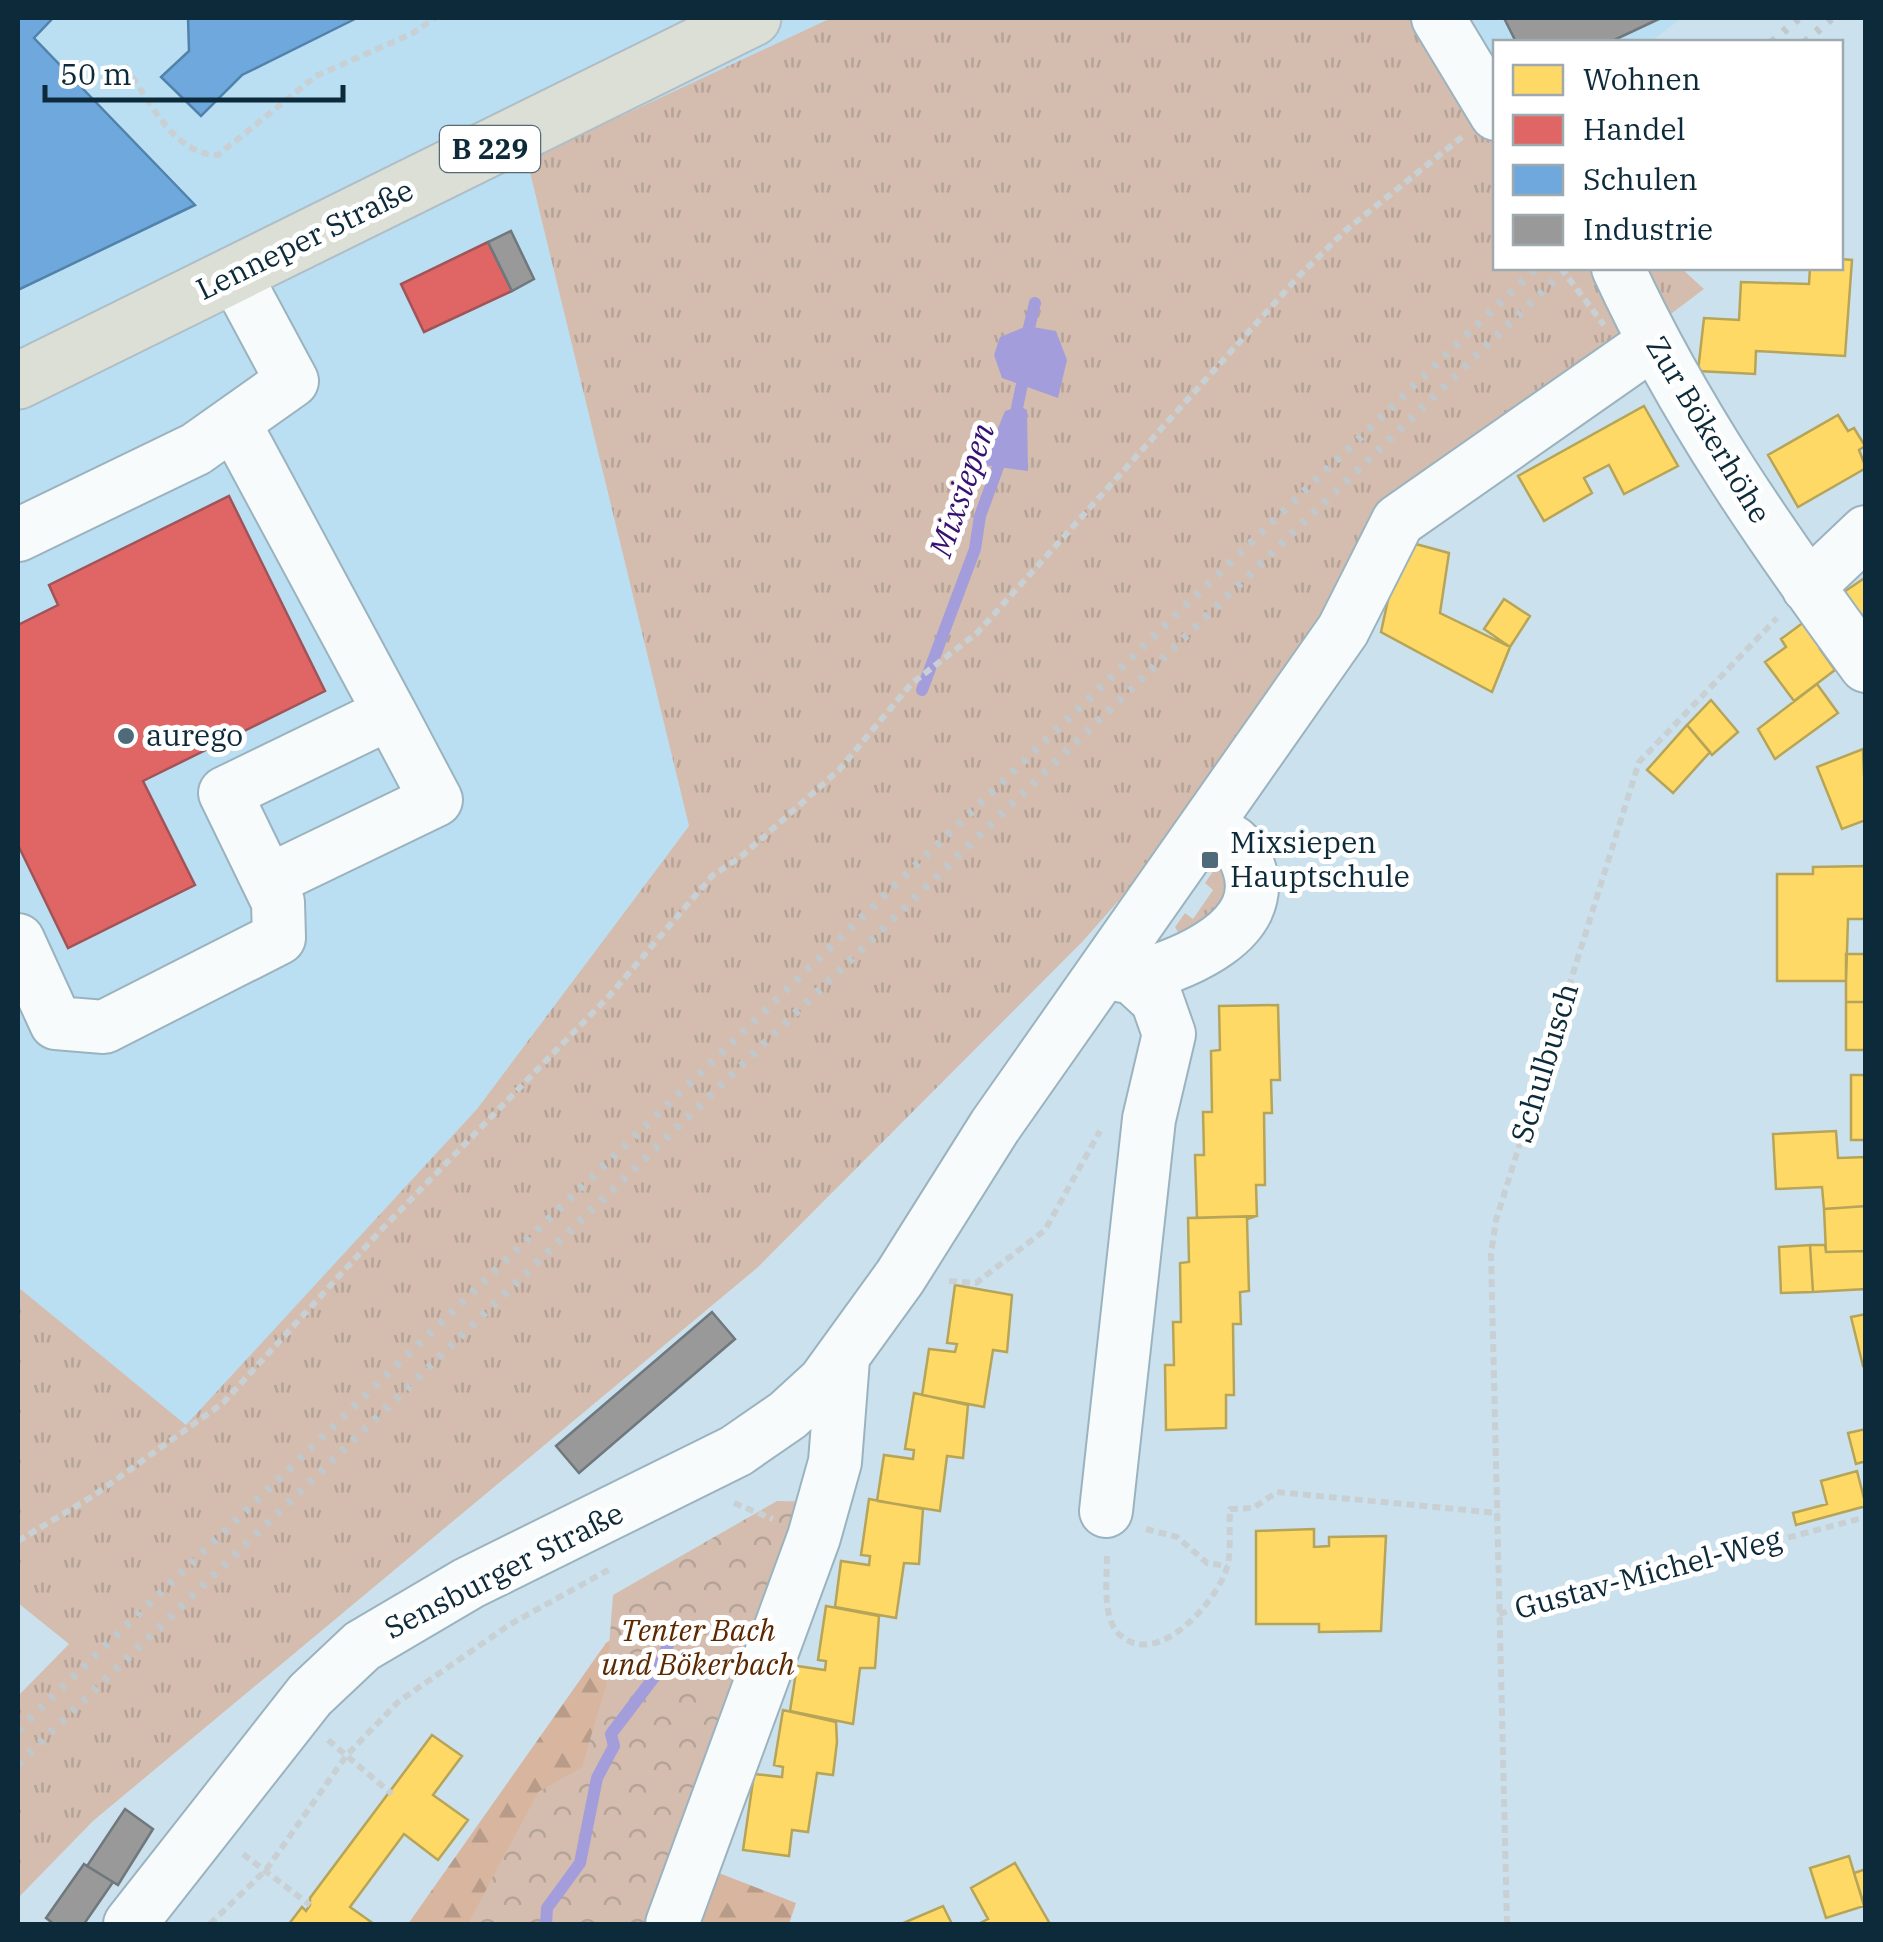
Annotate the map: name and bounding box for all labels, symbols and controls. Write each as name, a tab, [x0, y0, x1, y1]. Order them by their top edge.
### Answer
scale bar	[45, 40, 342, 102]
legend	[1493, 40, 1843, 270]
text: 50 m	[60, 54, 132, 93]
text: Wohnen	[1583, 59, 1701, 98]
text: Handel	[1583, 109, 1685, 148]
road number: B 229	[440, 126, 540, 172]
text: Schulen	[1583, 159, 1698, 198]
street label: Lenneper Straße	[189, 169, 419, 308]
text: Industrie	[1583, 209, 1713, 248]
street label: Zur Bökerhöhe	[1638, 328, 1781, 530]
water label: Mixsiepen	[918, 417, 1003, 563]
place label: aurego	[146, 715, 243, 754]
marker: aurego	[115, 725, 137, 747]
place label: Mixsiepen Hauptschule	[1230, 822, 1410, 895]
marker: Mixsiepen Hauptschule	[1199, 849, 1221, 871]
street label: Schulbusch	[1501, 978, 1586, 1147]
street label: Sensburger Straße	[377, 1493, 629, 1647]
street label: Gustav-Michel-Weg	[1510, 1518, 1785, 1627]
park label: Tenter Bach und Bökerbach	[601, 1610, 795, 1683]

